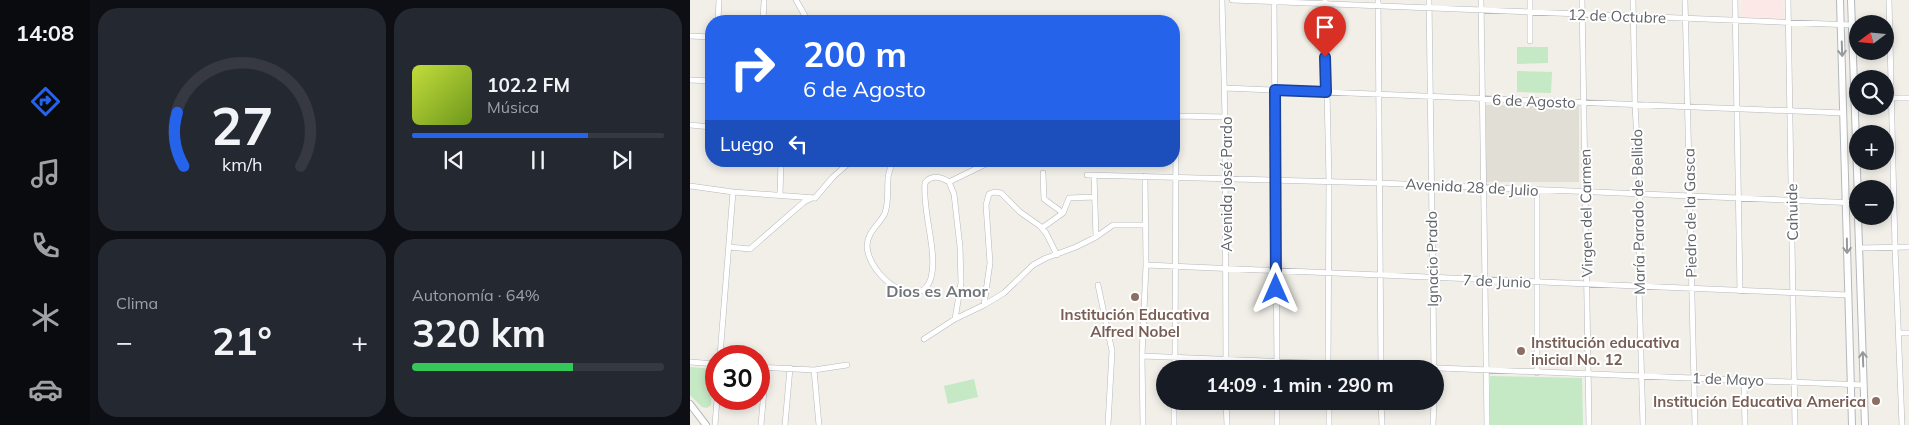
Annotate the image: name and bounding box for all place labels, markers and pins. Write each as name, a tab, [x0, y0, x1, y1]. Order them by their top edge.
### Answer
pin	[1304, 6, 1346, 57]
marker: Institución Educativa Alfred Nobel	[1129, 291, 1141, 303]
place label: Institución Educativa Alfred Nobel	[1060, 305, 1210, 341]
place label: Institución educativa inicial No. 12	[1531, 333, 1680, 369]
marker: Institución educativa inicial No. 12	[1515, 345, 1527, 357]
place label: Institución Educativa America	[1653, 392, 1866, 411]
marker: Institución Educativa America	[1870, 395, 1882, 407]

